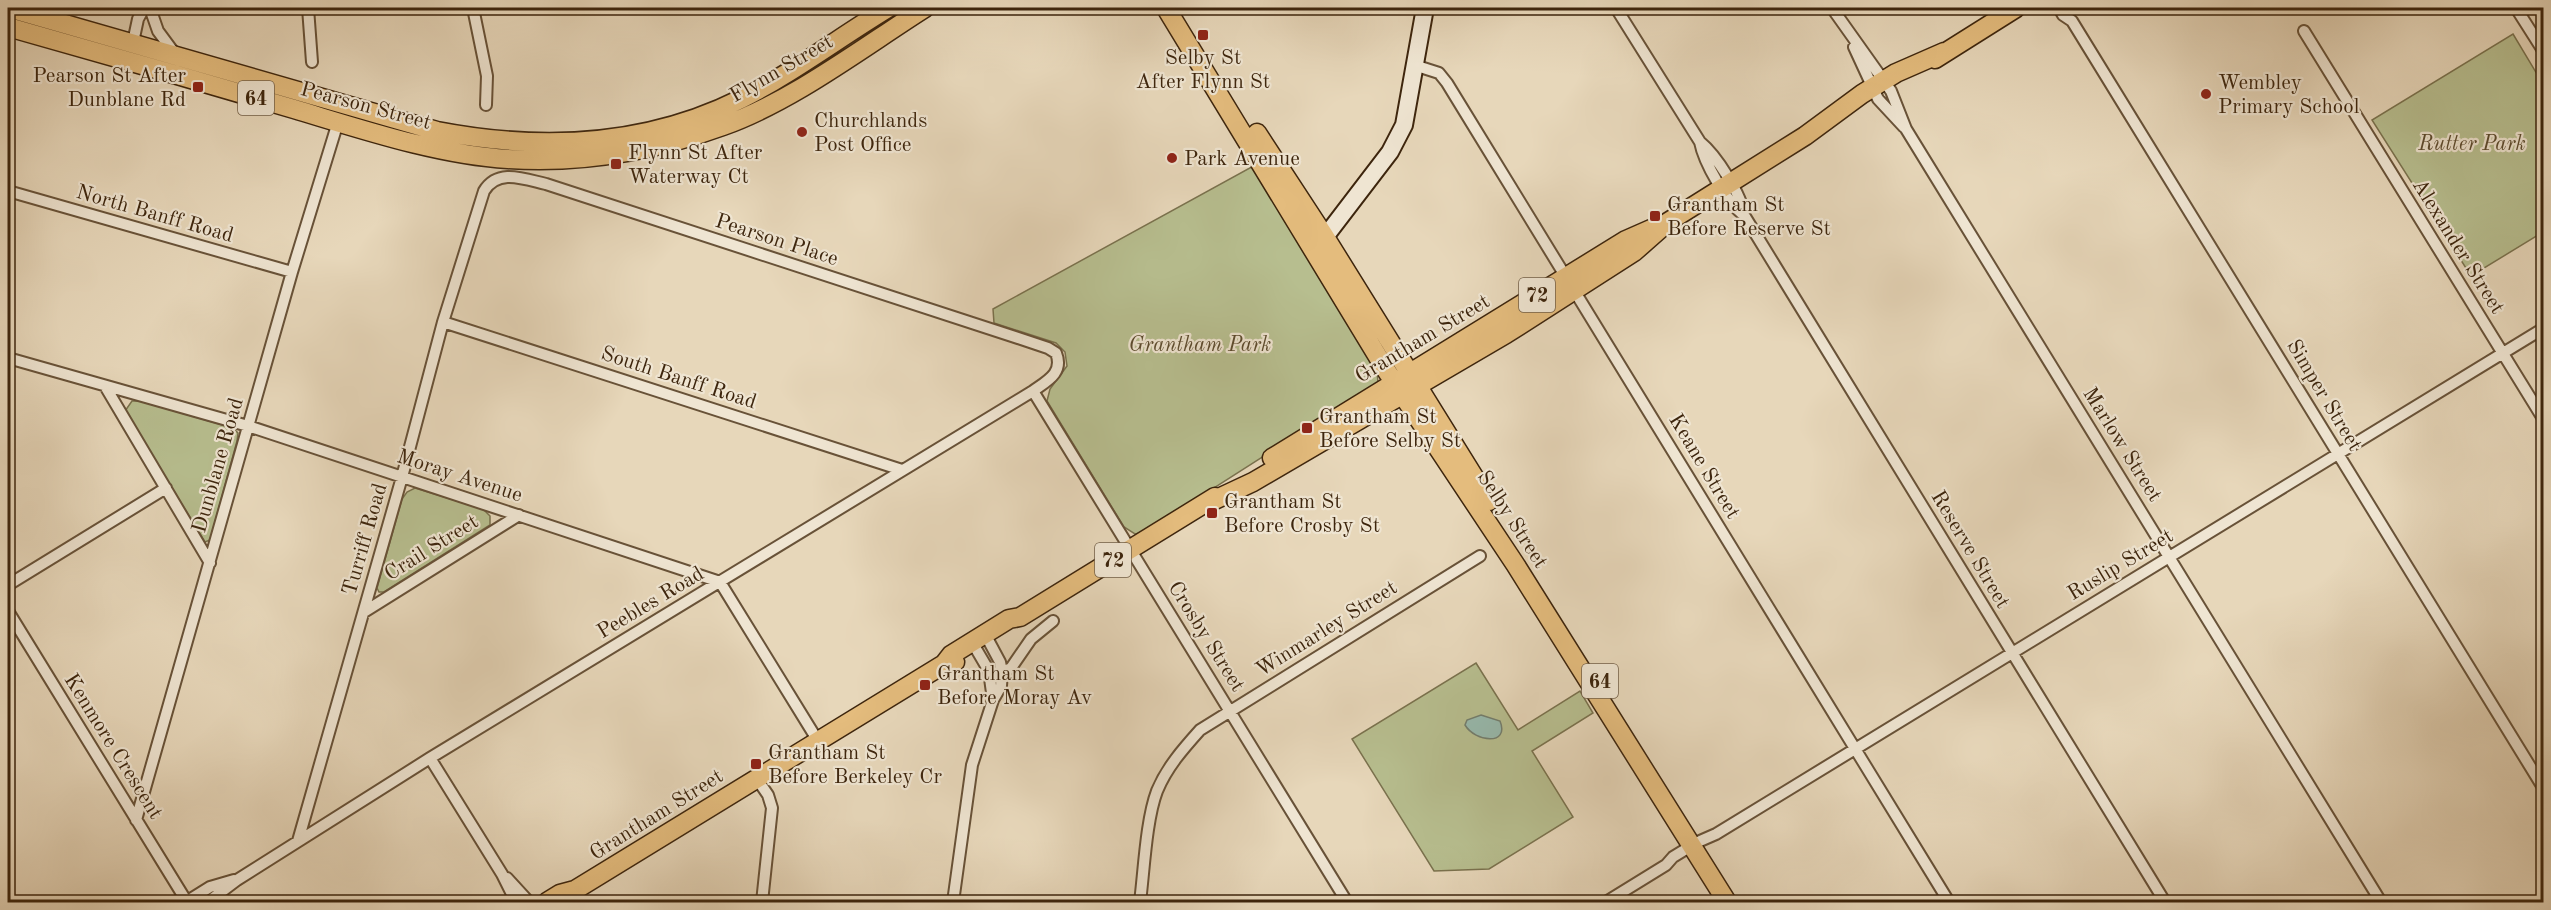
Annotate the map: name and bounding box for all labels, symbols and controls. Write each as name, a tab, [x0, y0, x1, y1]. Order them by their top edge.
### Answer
marker: Selby St After Flynn St	[1196, 28, 1210, 42]
street label: Flynn Street	[727, 31, 837, 107]
place label: Selby St After Flynn St	[1136, 48, 1270, 93]
place label: Pearson St After Dunblane Rd	[33, 66, 186, 111]
place label: Wembley Primary School	[2218, 73, 2360, 118]
street label: Pearson Street	[298, 79, 433, 134]
marker: Pearson St After Dunblane Rd	[191, 80, 205, 94]
road number: 64	[238, 81, 274, 115]
marker: Wembley Primary School	[2199, 87, 2213, 101]
place label: Churchlands Post Office	[814, 111, 927, 156]
marker: Churchlands Post Office	[795, 125, 809, 139]
park label: Rutter Park	[2417, 134, 2526, 155]
place label: Flynn St After Waterway Ct	[628, 143, 763, 188]
place label: Park Avenue	[1184, 149, 1300, 170]
marker: Park Avenue	[1165, 151, 1179, 165]
marker: Flynn St After Waterway Ct	[609, 157, 623, 171]
street label: Alexander Street	[2408, 176, 2508, 318]
street label: North Banff Road	[74, 182, 236, 247]
place label: Grantham St Before Reserve St	[1667, 195, 1831, 240]
marker: Grantham St Before Reserve St	[1648, 209, 1662, 223]
street label: Pearson Place	[713, 211, 841, 270]
road number: 72	[1519, 278, 1555, 312]
street label: Grantham Street	[1352, 291, 1494, 388]
park label: Grantham Park	[1129, 335, 1271, 356]
street label: Simper Street	[2282, 336, 2365, 455]
street label: South Banff Road	[598, 343, 759, 413]
street label: Marlow Street	[2078, 384, 2165, 506]
street label: Dunblane Road	[189, 395, 248, 535]
place label: Grantham St Before Selby St	[1319, 407, 1461, 452]
street label: Keane Street	[1664, 411, 1743, 523]
marker: Grantham St Before Selby St	[1300, 421, 1314, 435]
street label: Moray Avenue	[394, 446, 525, 507]
street label: Selby Street	[1472, 467, 1551, 572]
street label: Turriff Road	[339, 481, 391, 598]
street label: Reserve Street	[1926, 487, 2013, 612]
place label: Grantham St Before Crosby St	[1224, 492, 1380, 537]
marker: Grantham St Before Crosby St	[1205, 506, 1219, 520]
street label: Crail Street	[381, 511, 482, 585]
street label: Ruslip Street	[2064, 526, 2177, 605]
road number: 72	[1095, 543, 1131, 577]
street label: Peebles Road	[594, 563, 708, 643]
street label: Winmarley Street	[1252, 577, 1401, 681]
street label: Crosby Street	[1164, 578, 1248, 696]
place label: Grantham St Before Moray Av	[937, 664, 1092, 709]
road number: 64	[1582, 664, 1618, 698]
street label: Kenmore Crescent	[60, 670, 166, 823]
marker: Grantham St Before Moray Av	[918, 678, 932, 692]
place label: Grantham St Before Berkeley Cr	[768, 743, 942, 788]
marker: Grantham St Before Berkeley Cr	[749, 757, 763, 771]
street label: Grantham Street	[586, 766, 727, 865]

